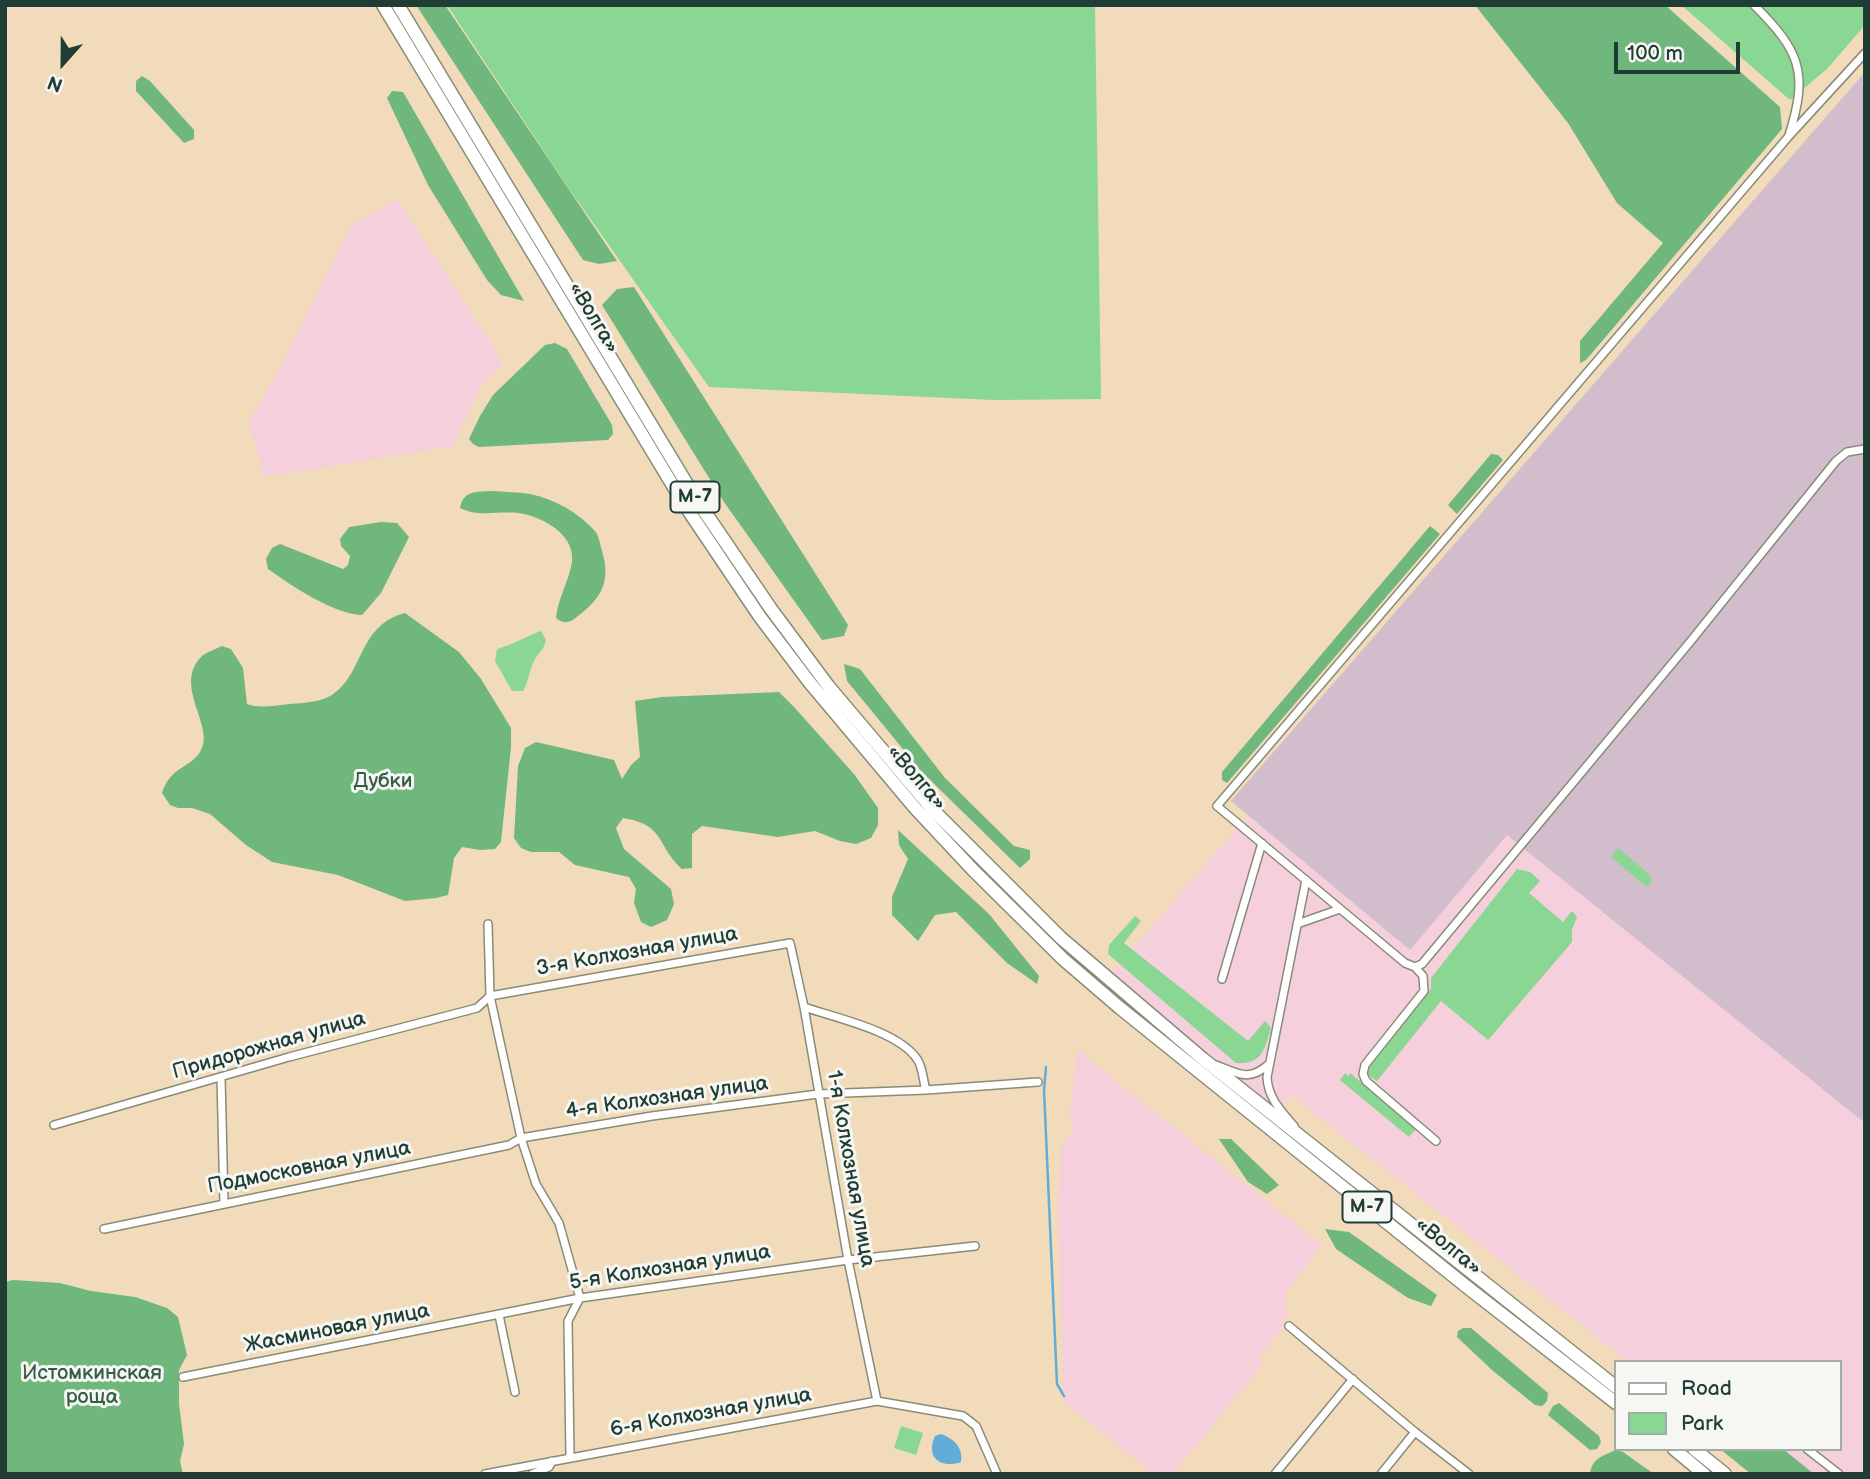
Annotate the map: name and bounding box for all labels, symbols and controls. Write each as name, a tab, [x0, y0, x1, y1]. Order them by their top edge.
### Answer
north arrow	[28, 28, 98, 98]
scale bar	[1618, 28, 1744, 72]
text: 100 m	[1627, 41, 1683, 66]
text: N	[45, 70, 66, 96]
street label: «Волга»	[562, 278, 624, 358]
road number: М-7	[670, 482, 720, 512]
street label: «Волга»	[881, 740, 951, 816]
park label: Дубки	[354, 769, 412, 795]
street label: 3-я Колхозная улица	[534, 922, 740, 982]
street label: Придорожная улица	[169, 1006, 369, 1086]
street label: 1-я Колхозная улица	[820, 1069, 880, 1269]
street label: 4-я Колхозная улица	[564, 1071, 770, 1125]
street label: Подмосковная улица	[205, 1136, 413, 1200]
road number: М-7	[1342, 1191, 1392, 1222]
street label: «Волга»	[1409, 1212, 1487, 1282]
street label: 5-я Колхозная улица	[568, 1240, 772, 1296]
street label: Жасминовая улица	[242, 1299, 432, 1359]
legend	[1615, 1360, 1842, 1451]
park label: Истомкинская роща	[22, 1361, 162, 1411]
text: Road	[1681, 1376, 1732, 1401]
street label: 6-я Колхозная улица	[608, 1383, 814, 1443]
text: Park	[1681, 1411, 1723, 1436]

